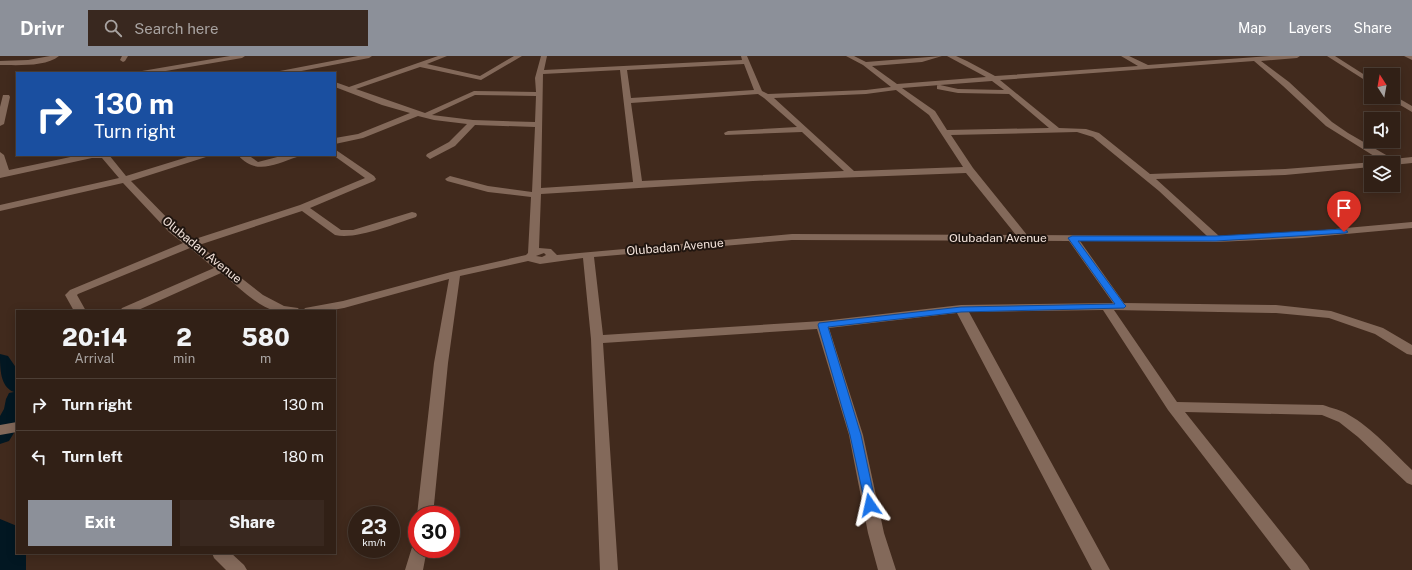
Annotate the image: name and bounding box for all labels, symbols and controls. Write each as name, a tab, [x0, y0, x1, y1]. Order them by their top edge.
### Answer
search box	[88, 10, 368, 46]
text: Drivr	[20, 17, 64, 39]
icon: search	[102, 17, 124, 39]
text: Search here	[134, 20, 219, 37]
text: Map	[1238, 20, 1266, 36]
text: Layers	[1288, 20, 1332, 36]
text: Share	[1354, 20, 1392, 36]
north arrow	[1364, 68, 1400, 104]
map controls	[1364, 68, 1400, 192]
text: 130 m	[94, 87, 174, 120]
icon: right	[28, 88, 80, 140]
button: sound	[1364, 112, 1400, 148]
text: Turn right	[94, 121, 176, 142]
button: layers	[1364, 156, 1400, 192]
pin	[1327, 191, 1361, 232]
icon: arrive	[1333, 197, 1355, 219]
street label: Olubadan Avenue	[160, 214, 245, 286]
street label: Olubadan Avenue	[949, 231, 1047, 245]
street label: Olubadan Avenue	[626, 236, 725, 258]
text: 20:14	[62, 323, 127, 351]
text: 2	[176, 323, 192, 351]
text: 580	[241, 323, 290, 351]
text: Arrival	[74, 351, 115, 366]
text: min	[173, 351, 195, 366]
text: m	[260, 351, 271, 366]
icon: right	[28, 394, 50, 416]
text: Turn right	[62, 396, 132, 413]
text: 130 m	[283, 396, 324, 413]
icon: left	[28, 446, 50, 468]
text: Turn left	[62, 448, 123, 465]
text: 180 m	[282, 448, 324, 465]
position arrow	[849, 484, 891, 526]
button: Exit	[28, 500, 172, 546]
button: Share	[180, 500, 324, 546]
speed limit sign: 30	[408, 506, 460, 558]
text: 23	[361, 515, 387, 539]
text: km/h	[362, 536, 386, 548]

